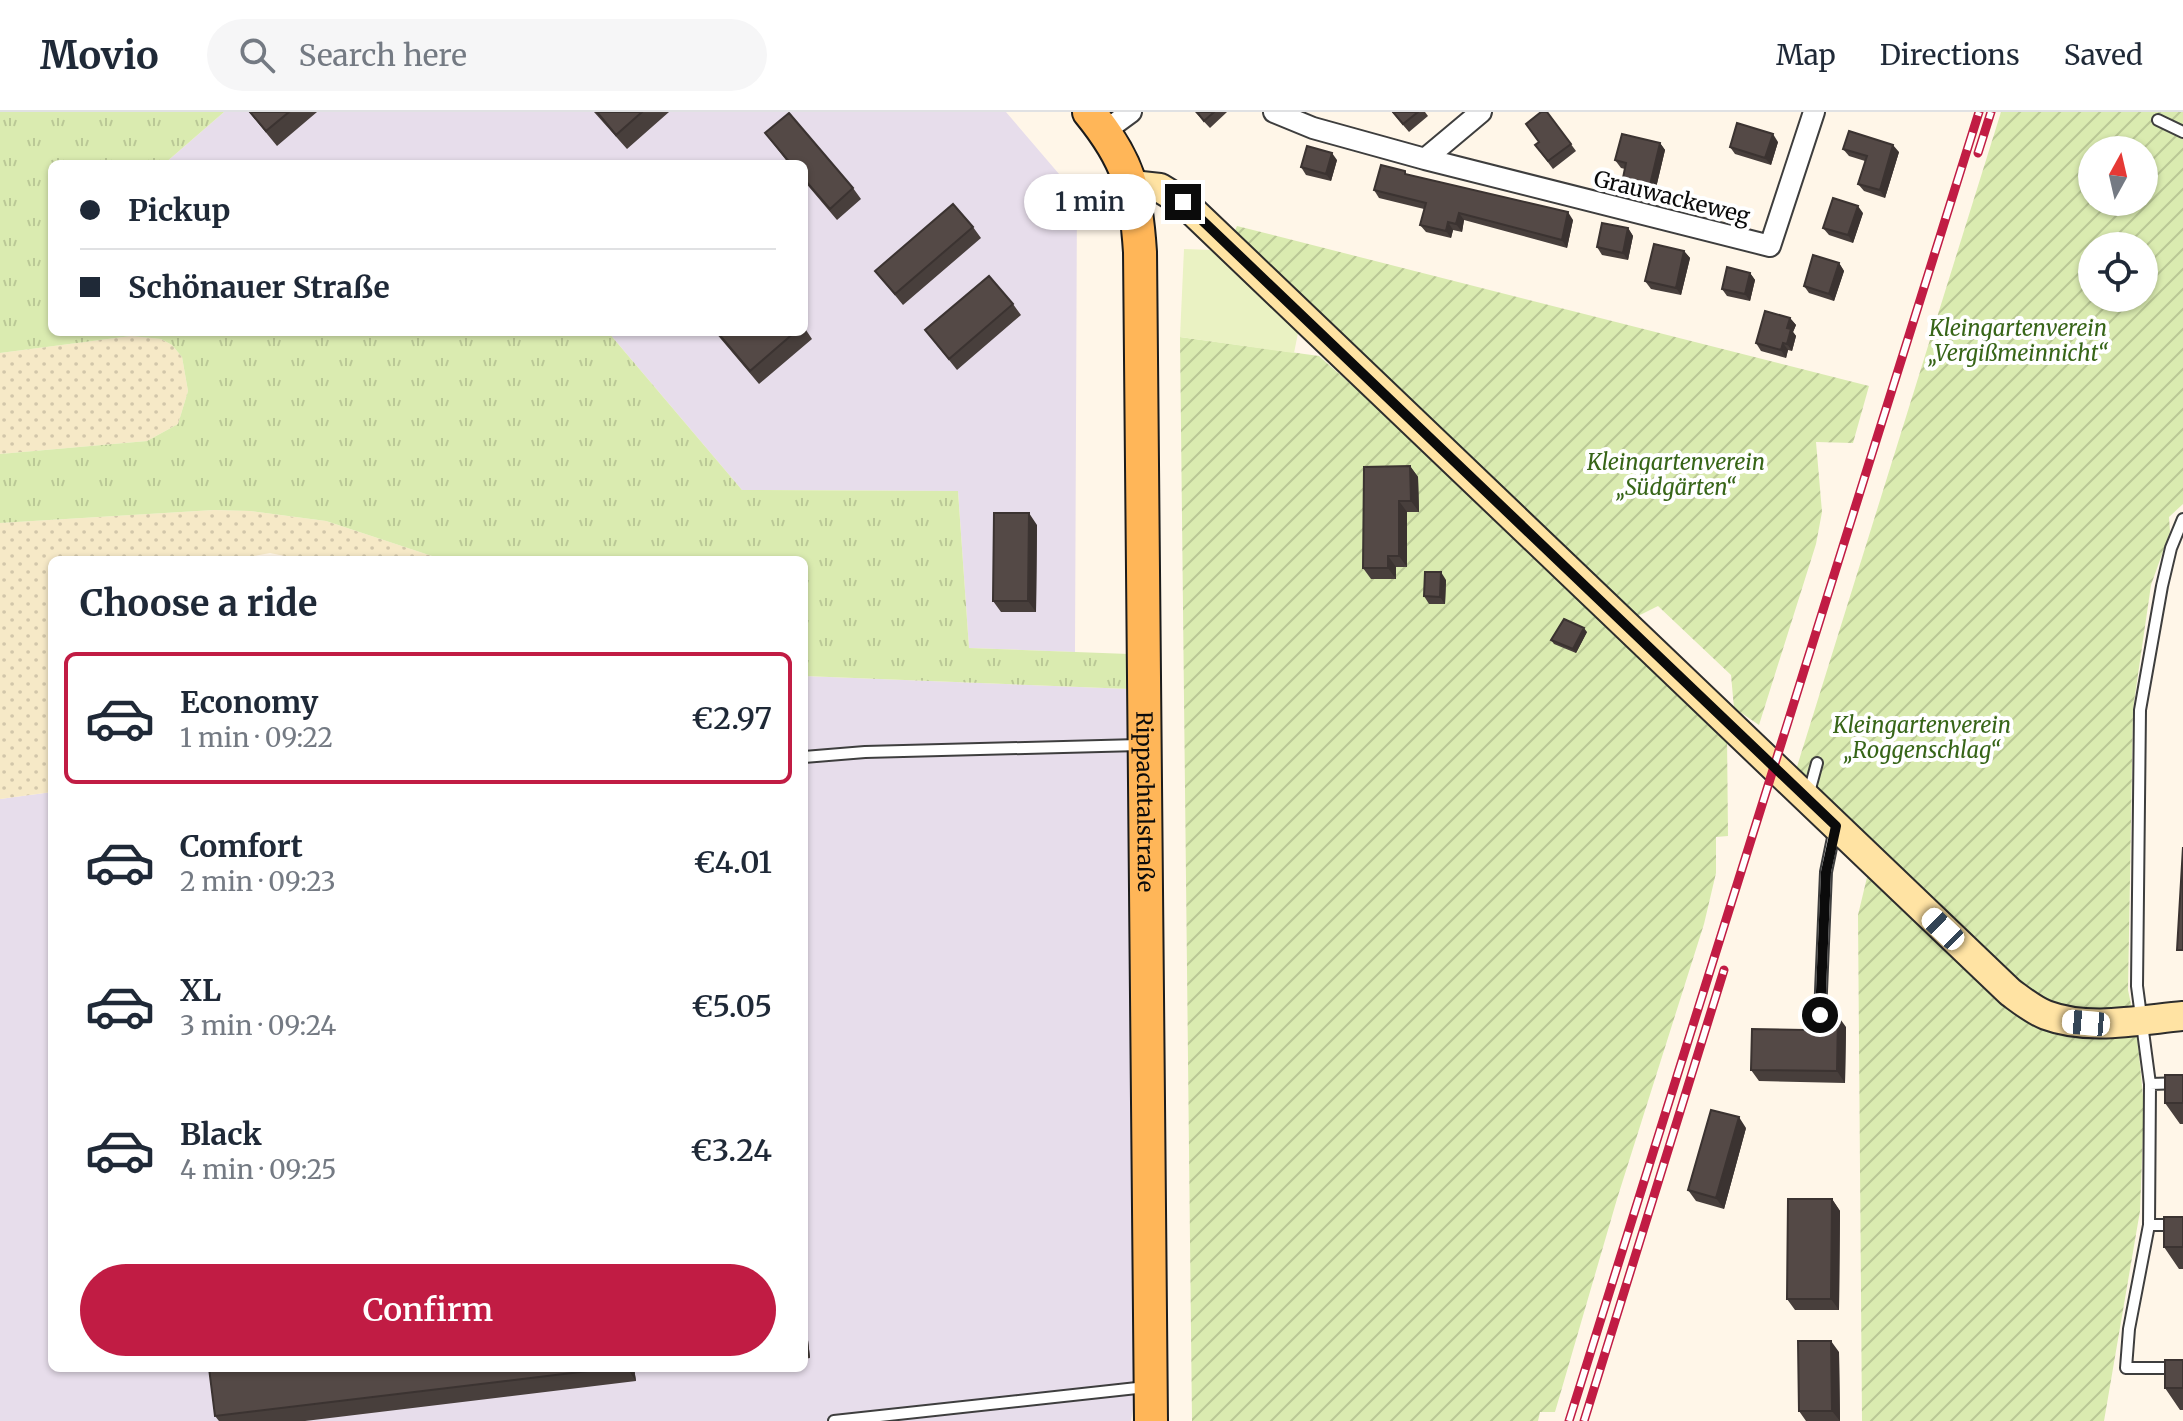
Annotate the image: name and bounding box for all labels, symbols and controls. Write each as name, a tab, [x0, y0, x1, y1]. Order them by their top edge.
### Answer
search box	[207, 19, 767, 91]
text: Movio	[40, 32, 159, 79]
icon: search	[235, 33, 279, 77]
text: Search here	[299, 36, 467, 74]
text: Map	[1776, 37, 1836, 73]
text: Directions	[1880, 37, 2020, 73]
text: Saved	[2064, 37, 2143, 73]
north arrow	[2078, 136, 2158, 216]
map controls	[2078, 136, 2158, 312]
street label: Grauwackeweg	[1591, 164, 1753, 230]
callout: 1 min	[1023, 174, 1155, 230]
route end	[1165, 184, 1201, 220]
text: 1 min	[1055, 185, 1125, 218]
text: Pickup	[128, 191, 230, 229]
button: locate	[2078, 232, 2158, 312]
text: Schönauer Straße	[128, 268, 390, 306]
park label: Kleingartenverein „Vergißmeinnicht“	[1928, 314, 2109, 367]
park label: Kleingartenverein „Südgärten“	[1586, 448, 1765, 501]
text: Choose a ride	[80, 581, 317, 626]
icon: car	[84, 682, 156, 754]
text: Economy	[180, 683, 318, 721]
text: €2.97	[691, 699, 772, 737]
street label: Rippachtalstraße	[1130, 711, 1160, 892]
park label: Kleingartenverein „Roggenschlag“	[1832, 711, 2011, 764]
text: 1 min · 09:22	[180, 721, 333, 754]
icon: car	[84, 826, 156, 898]
text: Comfort	[180, 827, 303, 865]
text: €4.01	[694, 843, 772, 881]
text: 2 min · 09:23	[180, 865, 336, 898]
car	[1917, 904, 1969, 954]
icon: car	[84, 970, 156, 1042]
text: XL	[180, 971, 221, 1009]
text: €5.05	[691, 987, 772, 1025]
route start	[1802, 997, 1838, 1033]
text: 3 min · 09:24	[180, 1009, 336, 1042]
car	[2061, 1009, 2111, 1037]
icon: car	[84, 1114, 156, 1186]
text: Black	[180, 1115, 262, 1153]
text: €3.24	[690, 1131, 772, 1169]
text: 4 min · 09:25	[180, 1153, 336, 1186]
button: Confirm	[80, 1264, 776, 1356]

